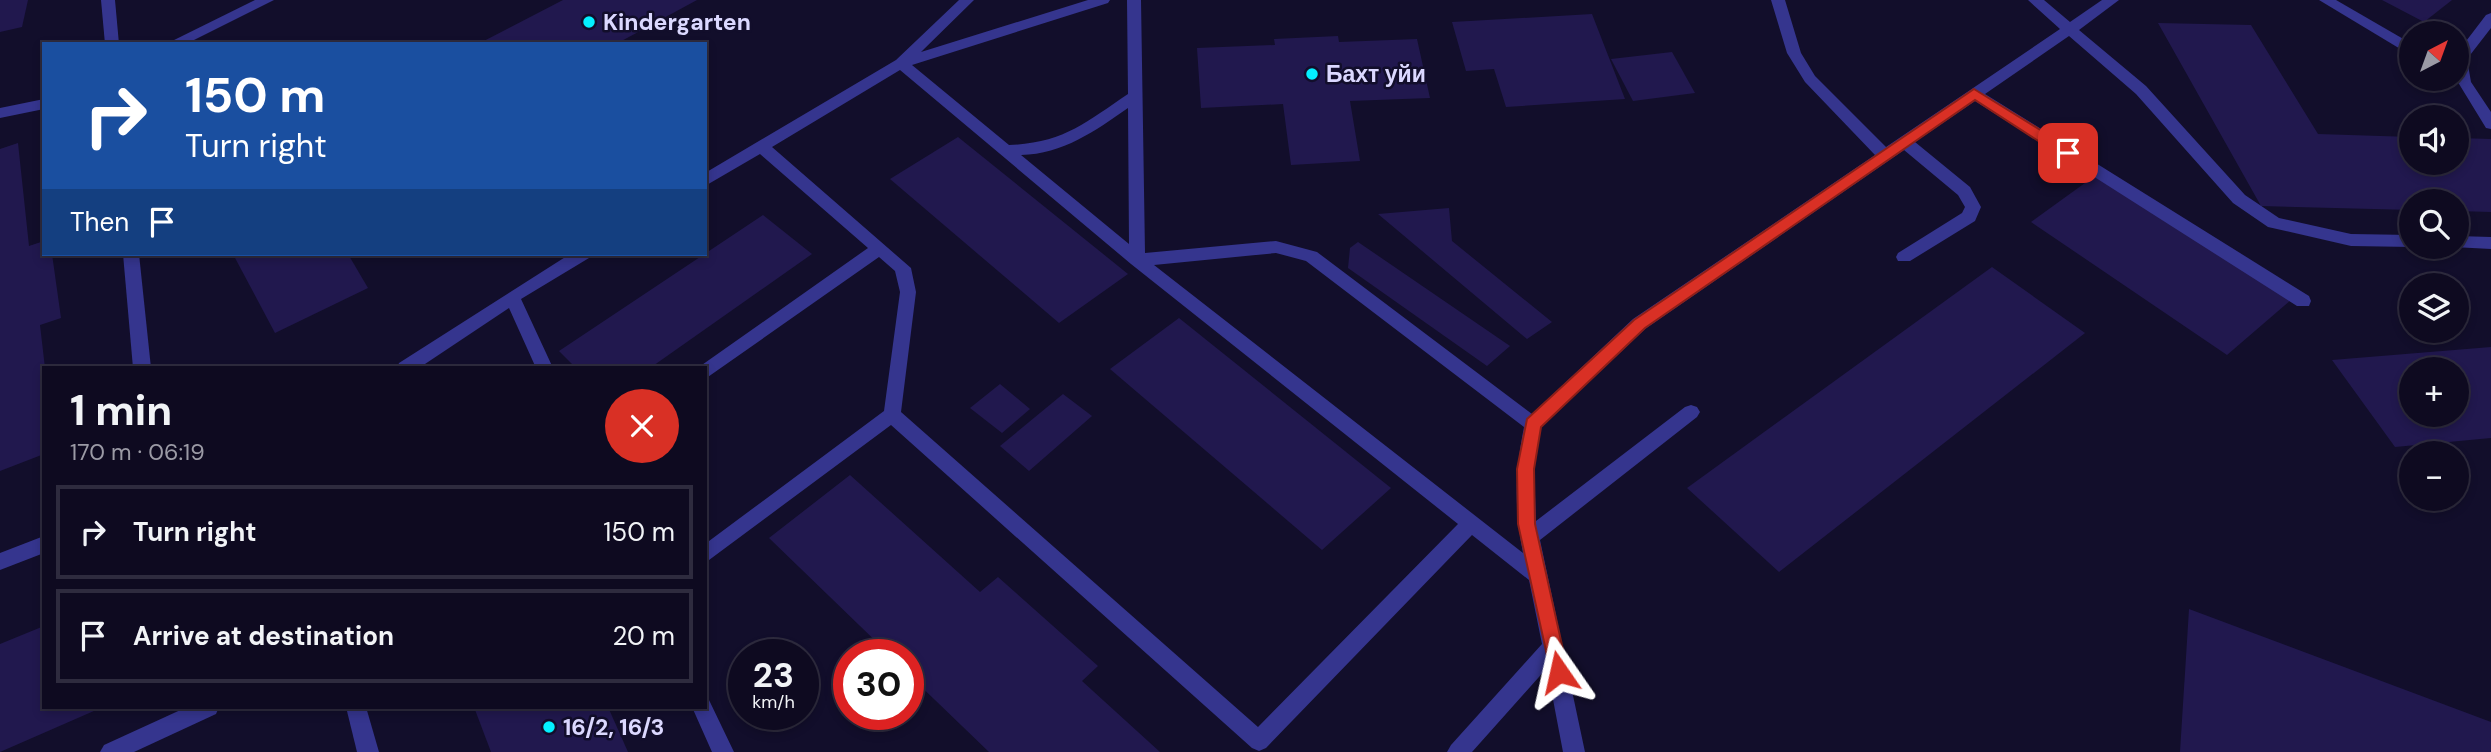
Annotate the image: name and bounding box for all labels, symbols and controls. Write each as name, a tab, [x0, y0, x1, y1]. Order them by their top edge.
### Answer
place label: Kindergarten	[603, 7, 751, 37]
marker: Kindergarten	[581, 14, 597, 30]
north arrow	[2399, 21, 2469, 91]
map controls	[2399, 21, 2469, 511]
place label: Бахт уйи	[1326, 59, 1426, 89]
text: 150 m	[185, 63, 325, 127]
marker: Бахт уйи	[1304, 66, 1320, 82]
icon: right	[70, 70, 161, 161]
button: sound	[2399, 105, 2469, 175]
pin	[2038, 123, 2098, 183]
text: Turn right	[185, 125, 327, 167]
icon: arrive	[2049, 134, 2087, 172]
button: search	[2399, 189, 2469, 259]
icon: arrive	[143, 203, 181, 241]
text: Then	[70, 205, 129, 239]
button: layers	[2399, 273, 2469, 343]
button: +	[2399, 357, 2469, 427]
text: 1 min	[70, 383, 172, 438]
button: close	[605, 389, 679, 463]
text: 170 m · 06:19	[70, 437, 205, 467]
button: −	[2399, 441, 2469, 511]
icon: right	[74, 513, 112, 551]
text: Turn right	[133, 515, 257, 549]
text: 150 m	[603, 515, 675, 549]
icon: arrive	[74, 617, 112, 655]
text: Arrive at destination	[133, 619, 394, 653]
text: 20 m	[612, 619, 675, 653]
position arrow	[1522, 635, 1596, 709]
speed limit sign: 30	[833, 639, 924, 730]
text: 23	[753, 652, 794, 698]
text: km/h	[752, 690, 795, 714]
place label: 16/2, 16/3	[563, 712, 664, 742]
marker: 16/2, 16/3	[541, 719, 557, 735]

